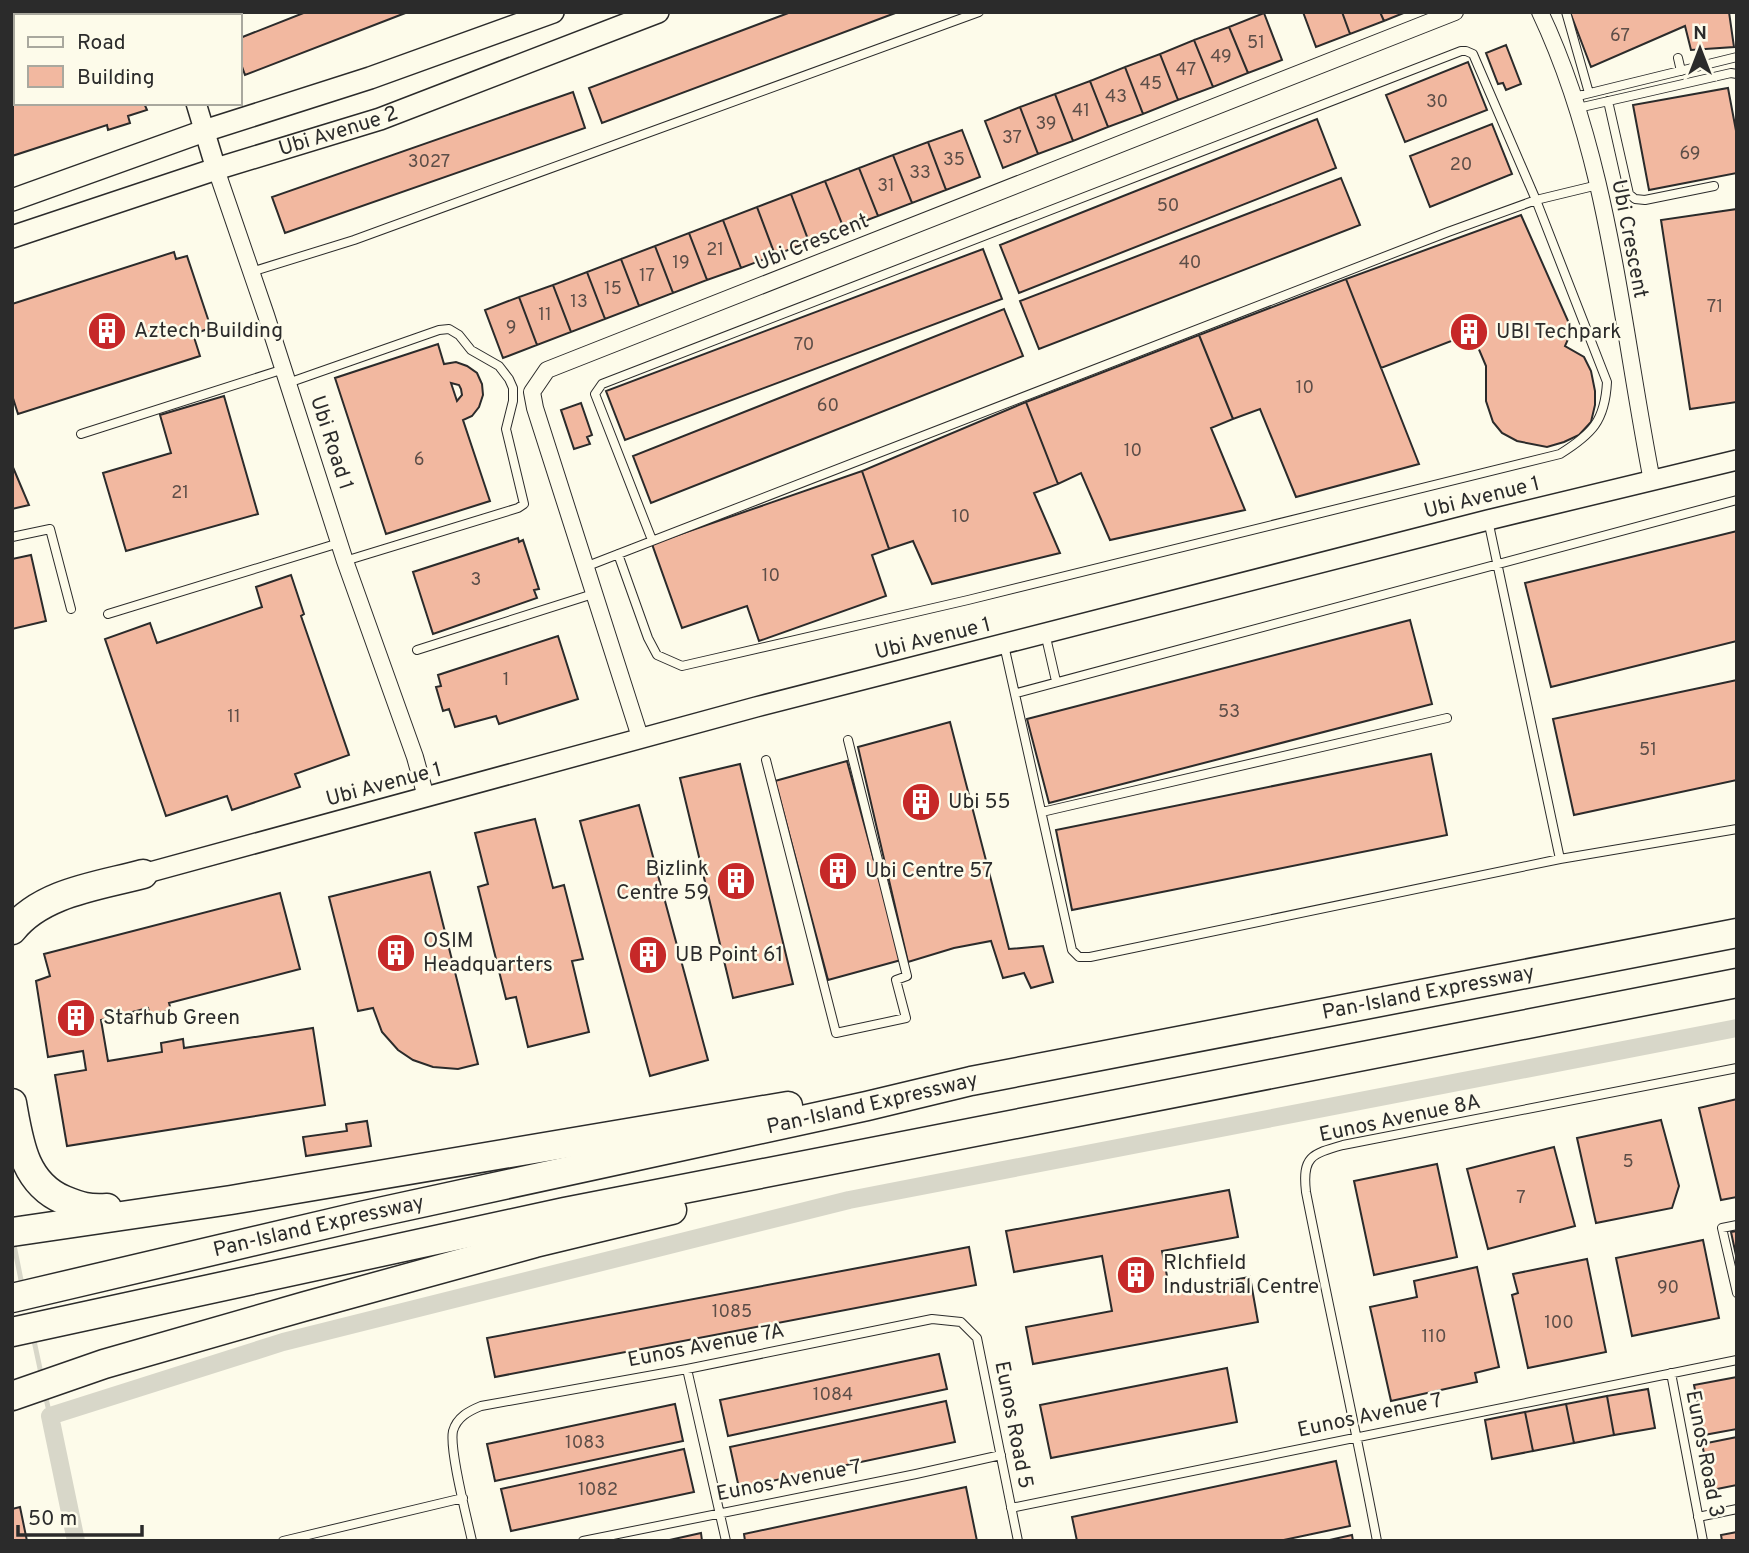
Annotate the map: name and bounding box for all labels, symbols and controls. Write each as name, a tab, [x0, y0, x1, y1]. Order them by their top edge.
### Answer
legend	[14, 14, 242, 105]
north arrow	[1665, 14, 1735, 84]
text: N	[1693, 22, 1707, 46]
house number: 67	[1610, 25, 1630, 48]
text: Road	[77, 30, 126, 57]
house number: 51	[1247, 32, 1265, 55]
house number: 49	[1210, 46, 1232, 69]
house number: 47	[1176, 59, 1196, 82]
text: Building	[77, 65, 155, 92]
house number: 45	[1140, 73, 1162, 96]
house number: 43	[1105, 86, 1127, 109]
house number: 30	[1426, 91, 1448, 114]
street label: Ubi Avenue 2	[275, 100, 402, 163]
house number: 41	[1072, 100, 1090, 123]
house number: 39	[1035, 113, 1057, 136]
house number: 37	[1002, 127, 1022, 150]
house number: 69	[1680, 143, 1700, 166]
house number: 35	[943, 149, 965, 172]
house number: 3027	[408, 151, 450, 174]
house number: 20	[1450, 154, 1472, 177]
house number: 33	[909, 162, 931, 185]
house number: 31	[877, 175, 895, 198]
street label: Ubi Crescent	[1604, 177, 1654, 301]
house number: 50	[1157, 195, 1179, 218]
street label: Ubi Crescent	[751, 208, 873, 278]
house number: 21	[706, 239, 724, 262]
house number: 19	[672, 252, 690, 275]
house number: 40	[1179, 252, 1201, 275]
house number: 17	[639, 265, 655, 288]
house number: 15	[604, 278, 622, 301]
house number: 13	[570, 291, 588, 314]
house number: 71	[1707, 296, 1723, 319]
house number: 11	[538, 304, 552, 327]
building icon: Aztech Building	[86, 310, 128, 352]
building icon: UBI Techpark	[1448, 311, 1490, 353]
house number: 9	[506, 317, 516, 340]
place label: Aztech Building	[134, 318, 283, 345]
place label: UBI Techpark	[1496, 319, 1622, 346]
house number: 70	[794, 334, 814, 357]
house number: 10	[1296, 377, 1314, 400]
street label: Ubi Road 1	[303, 392, 359, 494]
house number: 60	[817, 395, 839, 418]
house number: 10	[1124, 440, 1142, 463]
house number: 6	[414, 449, 424, 472]
street label: Ubi Avenue 1	[1421, 471, 1543, 525]
house number: 21	[171, 482, 189, 505]
house number: 10	[952, 506, 970, 529]
house number: 10	[762, 565, 780, 588]
house number: 3	[471, 569, 481, 592]
street label: Ubi Avenue 1	[872, 612, 994, 666]
house number: 1	[503, 669, 509, 692]
house number: 53	[1218, 701, 1240, 724]
house number: 11	[227, 706, 241, 729]
house number: 51	[1639, 739, 1657, 762]
street label: Ubi Avenue 1	[323, 757, 445, 813]
building icon: Ubi 55	[900, 781, 942, 823]
place label: Ubi 55	[948, 789, 1011, 816]
building icon: Ubi Centre 57	[817, 850, 859, 892]
place label: Bizlink Centre 59	[616, 856, 709, 907]
place label: Ubi Centre 57	[865, 858, 993, 885]
building icon: Bizlink Centre 59	[715, 860, 757, 902]
place label: OSIM Headquarters	[423, 928, 553, 979]
building icon: OSIM Headquarters	[375, 932, 417, 974]
building icon: UB Point 61	[627, 934, 669, 976]
place label: UB Point 61	[675, 942, 783, 969]
street label: Pan-Island Expressway	[1320, 959, 1537, 1026]
building icon: Starhub Green	[55, 997, 97, 1039]
place label: Starhub Green	[103, 1005, 240, 1032]
street label: Pan-Island Expressway	[764, 1066, 980, 1141]
street label: Eunos Avenue 8A	[1317, 1089, 1483, 1149]
house number: 5	[1622, 1151, 1634, 1174]
house number: 7	[1516, 1187, 1526, 1210]
street label: Pan-Island Expressway	[211, 1189, 427, 1264]
place label: RIchfield Industrial Centre	[1163, 1250, 1319, 1301]
building icon: RIchfield Industrial Centre	[1115, 1254, 1157, 1296]
house number: 90	[1657, 1277, 1679, 1300]
house number: 1085	[712, 1301, 752, 1324]
house number: 100	[1544, 1312, 1574, 1335]
street label: Eunos Avenue 7A	[625, 1318, 787, 1374]
house number: 110	[1422, 1326, 1446, 1349]
street label: Eunos Road 5	[987, 1359, 1039, 1491]
house number: 1084	[813, 1384, 853, 1407]
street label: Eunos Avenue 7	[1295, 1387, 1445, 1445]
street label: Eunos Road 3	[1678, 1388, 1730, 1520]
house number: 1083	[565, 1432, 605, 1455]
street label: Eunos Avenue 7	[714, 1454, 864, 1508]
house number: 1082	[578, 1479, 618, 1502]
scale bar	[18, 1494, 142, 1538]
text: 50 m	[28, 1506, 77, 1533]

